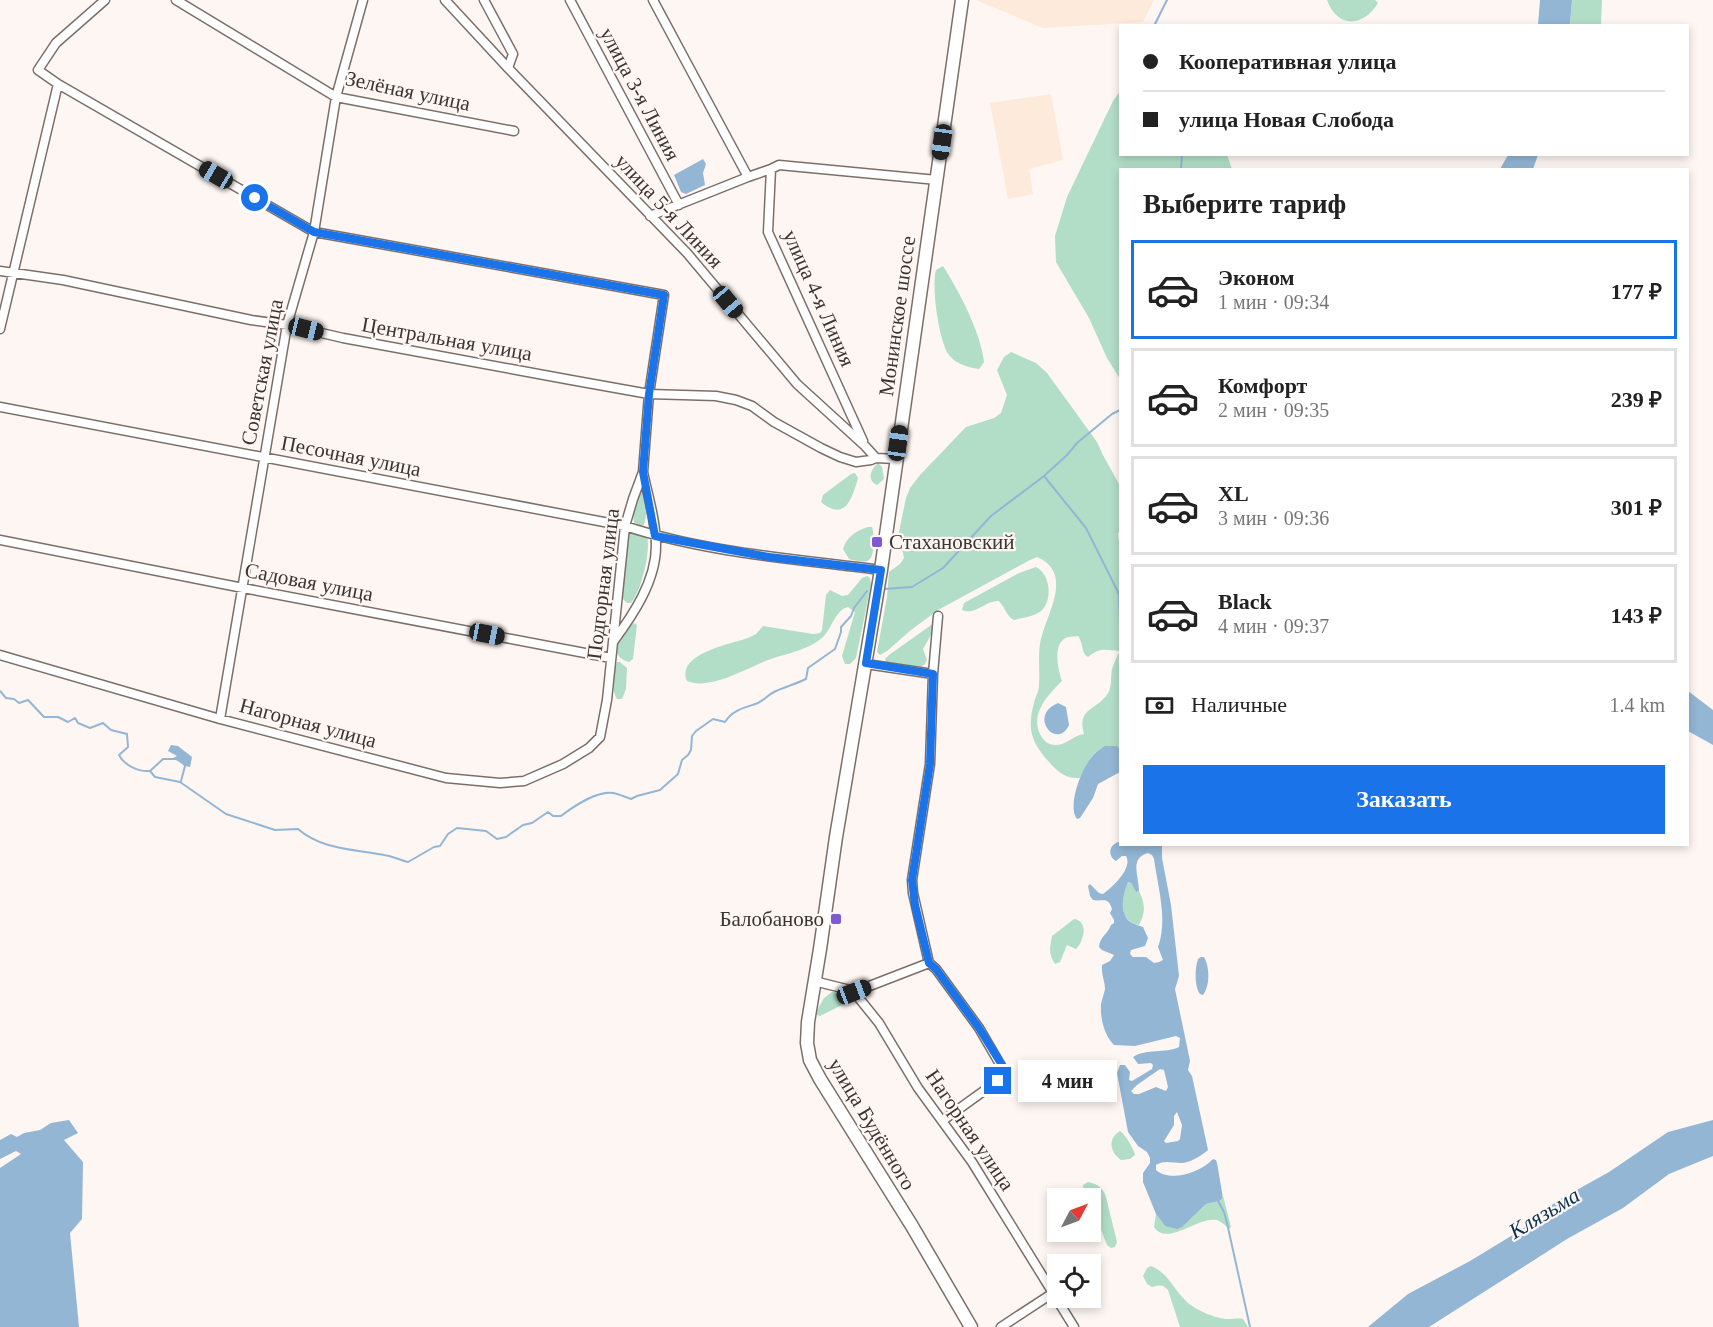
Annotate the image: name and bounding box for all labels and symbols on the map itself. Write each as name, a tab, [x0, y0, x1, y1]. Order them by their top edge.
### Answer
street label: улица 3-я Линия	[595, 23, 685, 165]
street label: Зелёная улица	[343, 66, 473, 116]
car	[931, 123, 953, 161]
street label: улица 5-я Линия	[610, 149, 728, 273]
car	[196, 158, 236, 192]
route start	[241, 184, 268, 211]
street label: улица 4-я Линия	[778, 226, 860, 370]
street label: Монинское шоссе	[874, 234, 920, 398]
car	[710, 282, 746, 322]
street label: Советская улица	[236, 296, 288, 447]
street label: Центральная улица	[360, 312, 535, 366]
car	[286, 316, 326, 342]
car	[887, 424, 909, 462]
street label: Песочная улица	[279, 431, 424, 481]
street label: Подгорная улица	[582, 506, 624, 661]
place label: Стахановский	[889, 530, 1015, 554]
marker: Стахановский	[870, 535, 884, 549]
street label: Садовая улица	[243, 558, 376, 606]
car	[468, 622, 506, 646]
street label: Нагорная улица	[237, 693, 380, 753]
place label: Балобаново	[719, 907, 824, 931]
marker: Балобаново	[829, 912, 843, 926]
car	[834, 977, 874, 1007]
street label: улица Будённого	[823, 1054, 921, 1194]
callout: 4 мин	[1019, 1060, 1118, 1102]
street label: Нагорная улица	[921, 1065, 1020, 1196]
route end	[984, 1067, 1011, 1094]
water label: Клязьма	[1503, 1182, 1584, 1244]
north arrow	[1047, 1188, 1101, 1242]

